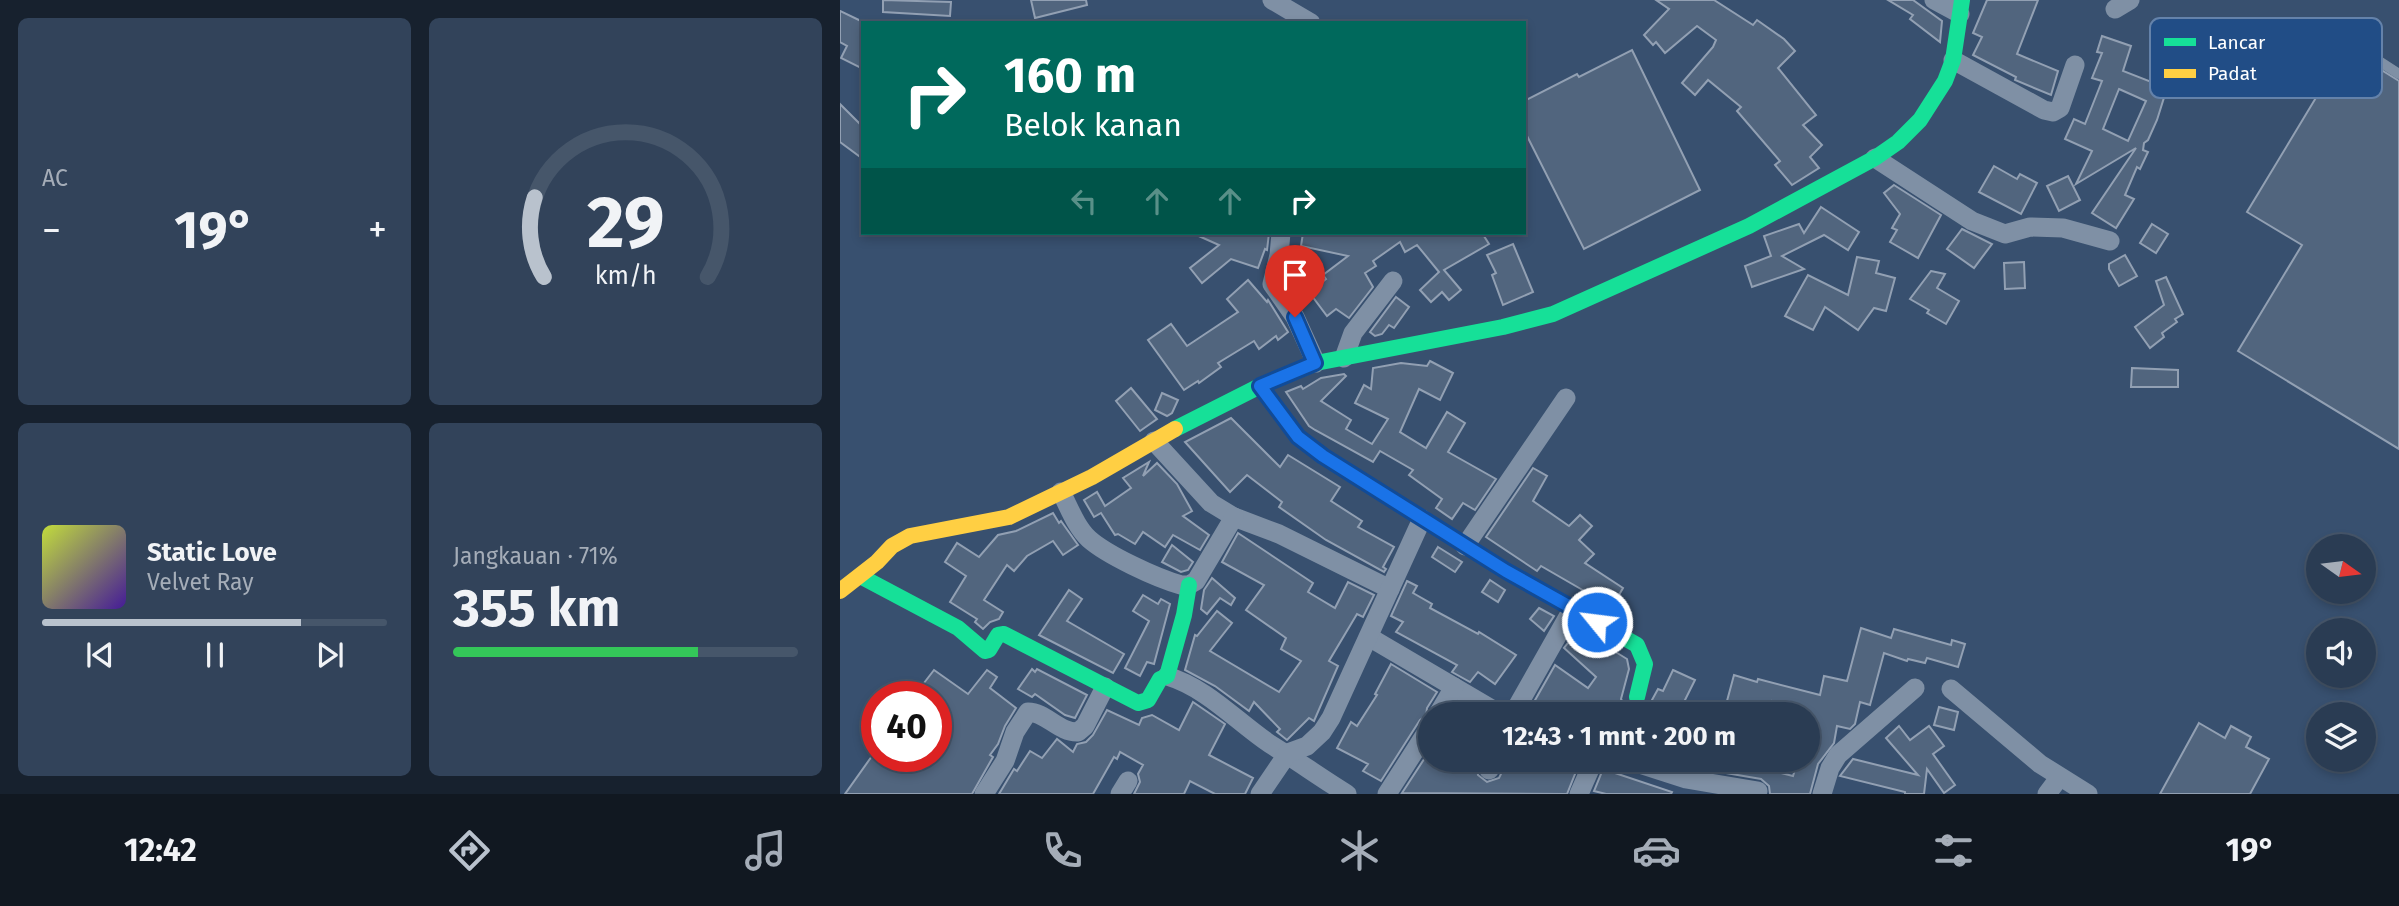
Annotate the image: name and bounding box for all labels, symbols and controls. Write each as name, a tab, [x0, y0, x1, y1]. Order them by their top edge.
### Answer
legend	[2150, 18, 2382, 98]
text: Lancar	[2208, 31, 2266, 54]
text: 160 m	[1004, 46, 1136, 105]
icon: right	[889, 49, 980, 140]
text: Padat	[2208, 62, 2257, 85]
text: Belok kanan	[1004, 106, 1182, 144]
text: AC	[42, 164, 68, 192]
text: 29	[587, 180, 664, 267]
icon: left	[1065, 182, 1103, 220]
icon: ahead	[1138, 182, 1176, 220]
icon: ahead	[1211, 182, 1249, 220]
icon: right	[1284, 182, 1322, 220]
text: 19°	[174, 199, 255, 262]
text: −	[42, 207, 61, 253]
text: +	[368, 207, 387, 253]
pin	[1265, 245, 1325, 317]
icon: arrive	[1276, 256, 1314, 294]
text: km/h	[595, 261, 656, 291]
north arrow	[2306, 534, 2376, 604]
map controls	[2306, 534, 2376, 772]
text: Static Love	[147, 537, 277, 568]
text: Jangkauan · 71%	[453, 542, 618, 570]
text: Velvet Ray	[147, 568, 254, 596]
text: 355 km	[453, 577, 621, 640]
position arrow	[1560, 585, 1634, 659]
button: sound	[2306, 618, 2376, 688]
icon: previous	[81, 636, 119, 674]
icon: pause	[196, 636, 234, 674]
icon: next	[311, 636, 349, 674]
speed limit sign: 40	[861, 681, 952, 772]
button: layers	[2306, 702, 2376, 772]
text: 12:43 · 1 mnt · 200 m	[1502, 721, 1736, 752]
icon: directions	[445, 826, 494, 875]
icon: music	[741, 826, 790, 875]
icon: phone	[1038, 826, 1087, 875]
icon: climate	[1335, 826, 1384, 875]
icon: car	[1632, 826, 1681, 875]
icon: filters	[1929, 826, 1978, 875]
text: 12:42	[124, 831, 197, 869]
text: 19°	[2226, 831, 2275, 869]

